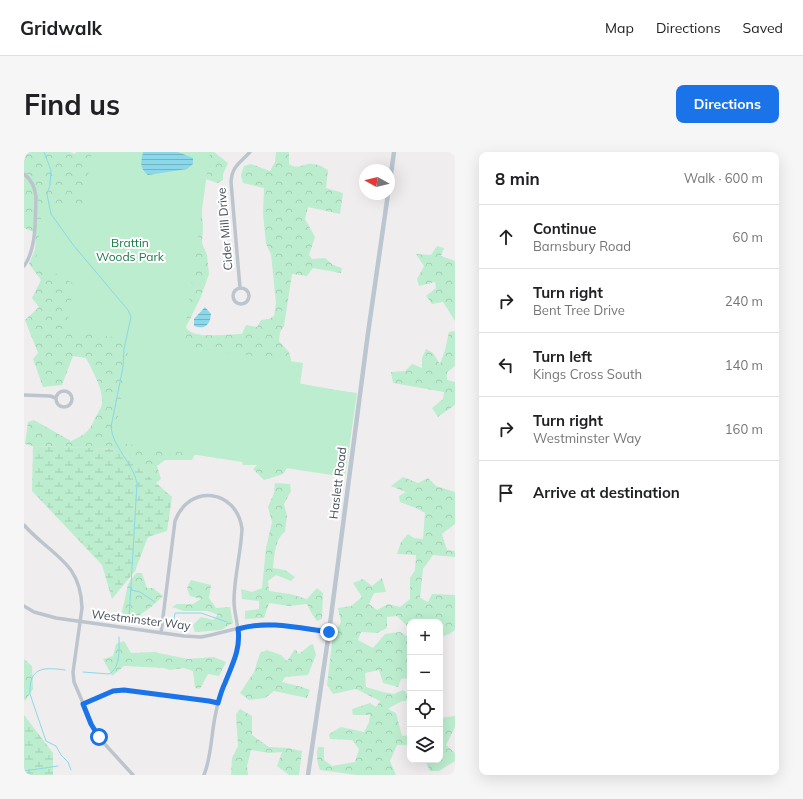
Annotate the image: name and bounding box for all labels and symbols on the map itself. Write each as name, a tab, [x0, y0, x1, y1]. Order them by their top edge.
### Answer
north arrow	[359, 164, 395, 200]
street label: Cider Mill Drive	[213, 187, 236, 271]
park label: Brattin Woods Park	[96, 235, 165, 264]
street label: Haslett Road	[326, 446, 349, 520]
street label: Westminster Way	[91, 606, 192, 633]
route end	[320, 623, 338, 641]
route start	[90, 728, 108, 746]

